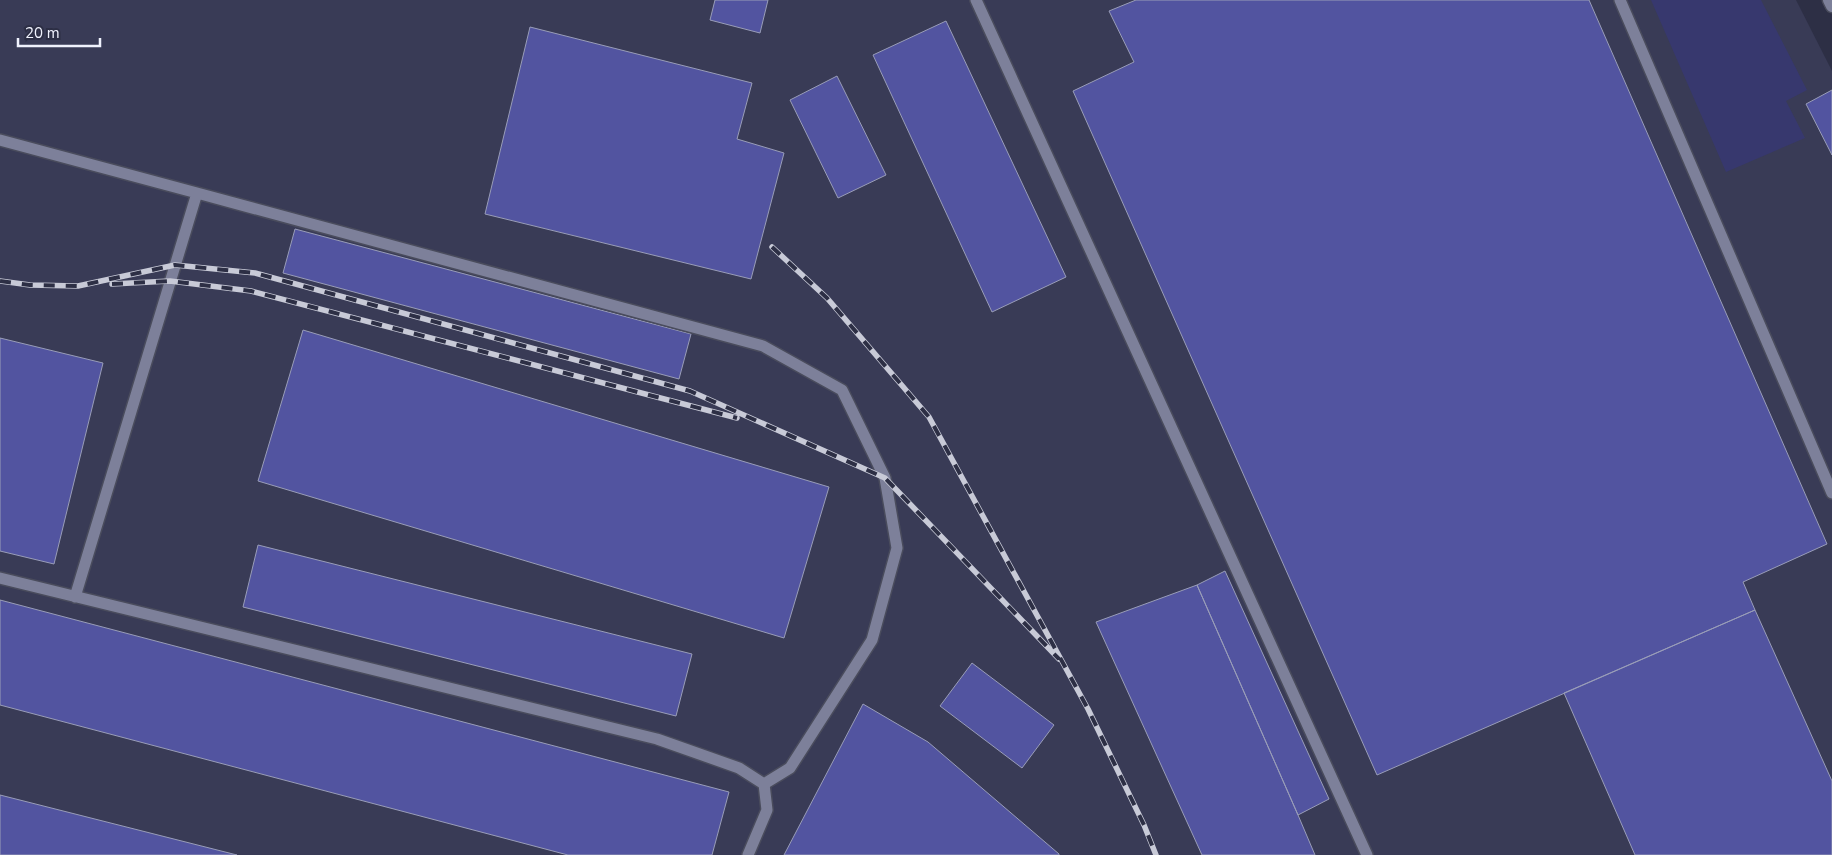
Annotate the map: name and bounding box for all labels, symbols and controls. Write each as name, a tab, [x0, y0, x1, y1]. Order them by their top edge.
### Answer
scale bar	[18, 15, 100, 47]
text: 20 m	[25, 23, 60, 43]

